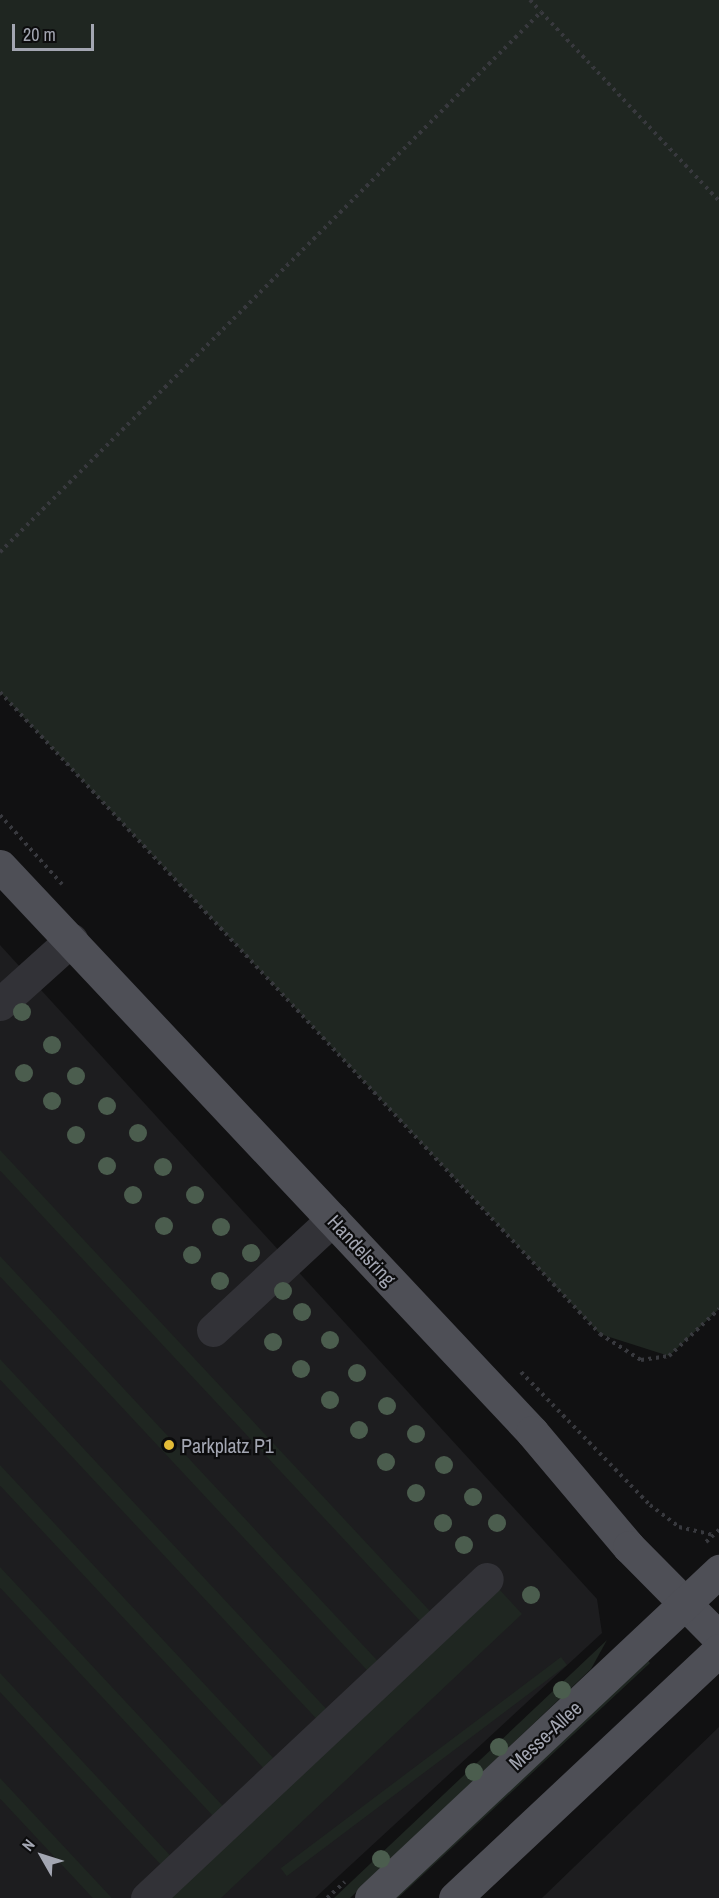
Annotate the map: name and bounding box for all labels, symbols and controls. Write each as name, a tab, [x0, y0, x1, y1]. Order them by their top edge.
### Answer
scale bar	[15, 12, 98, 50]
text: 20 m	[23, 22, 56, 47]
street label: Handelsring	[323, 1209, 401, 1291]
place label: Parkplatz P1	[181, 1433, 274, 1457]
marker: Parkplatz P1	[162, 1438, 176, 1452]
street label: Messe-Allee	[504, 1695, 586, 1775]
north arrow	[12, 1826, 72, 1886]
text: N	[16, 1834, 40, 1855]

